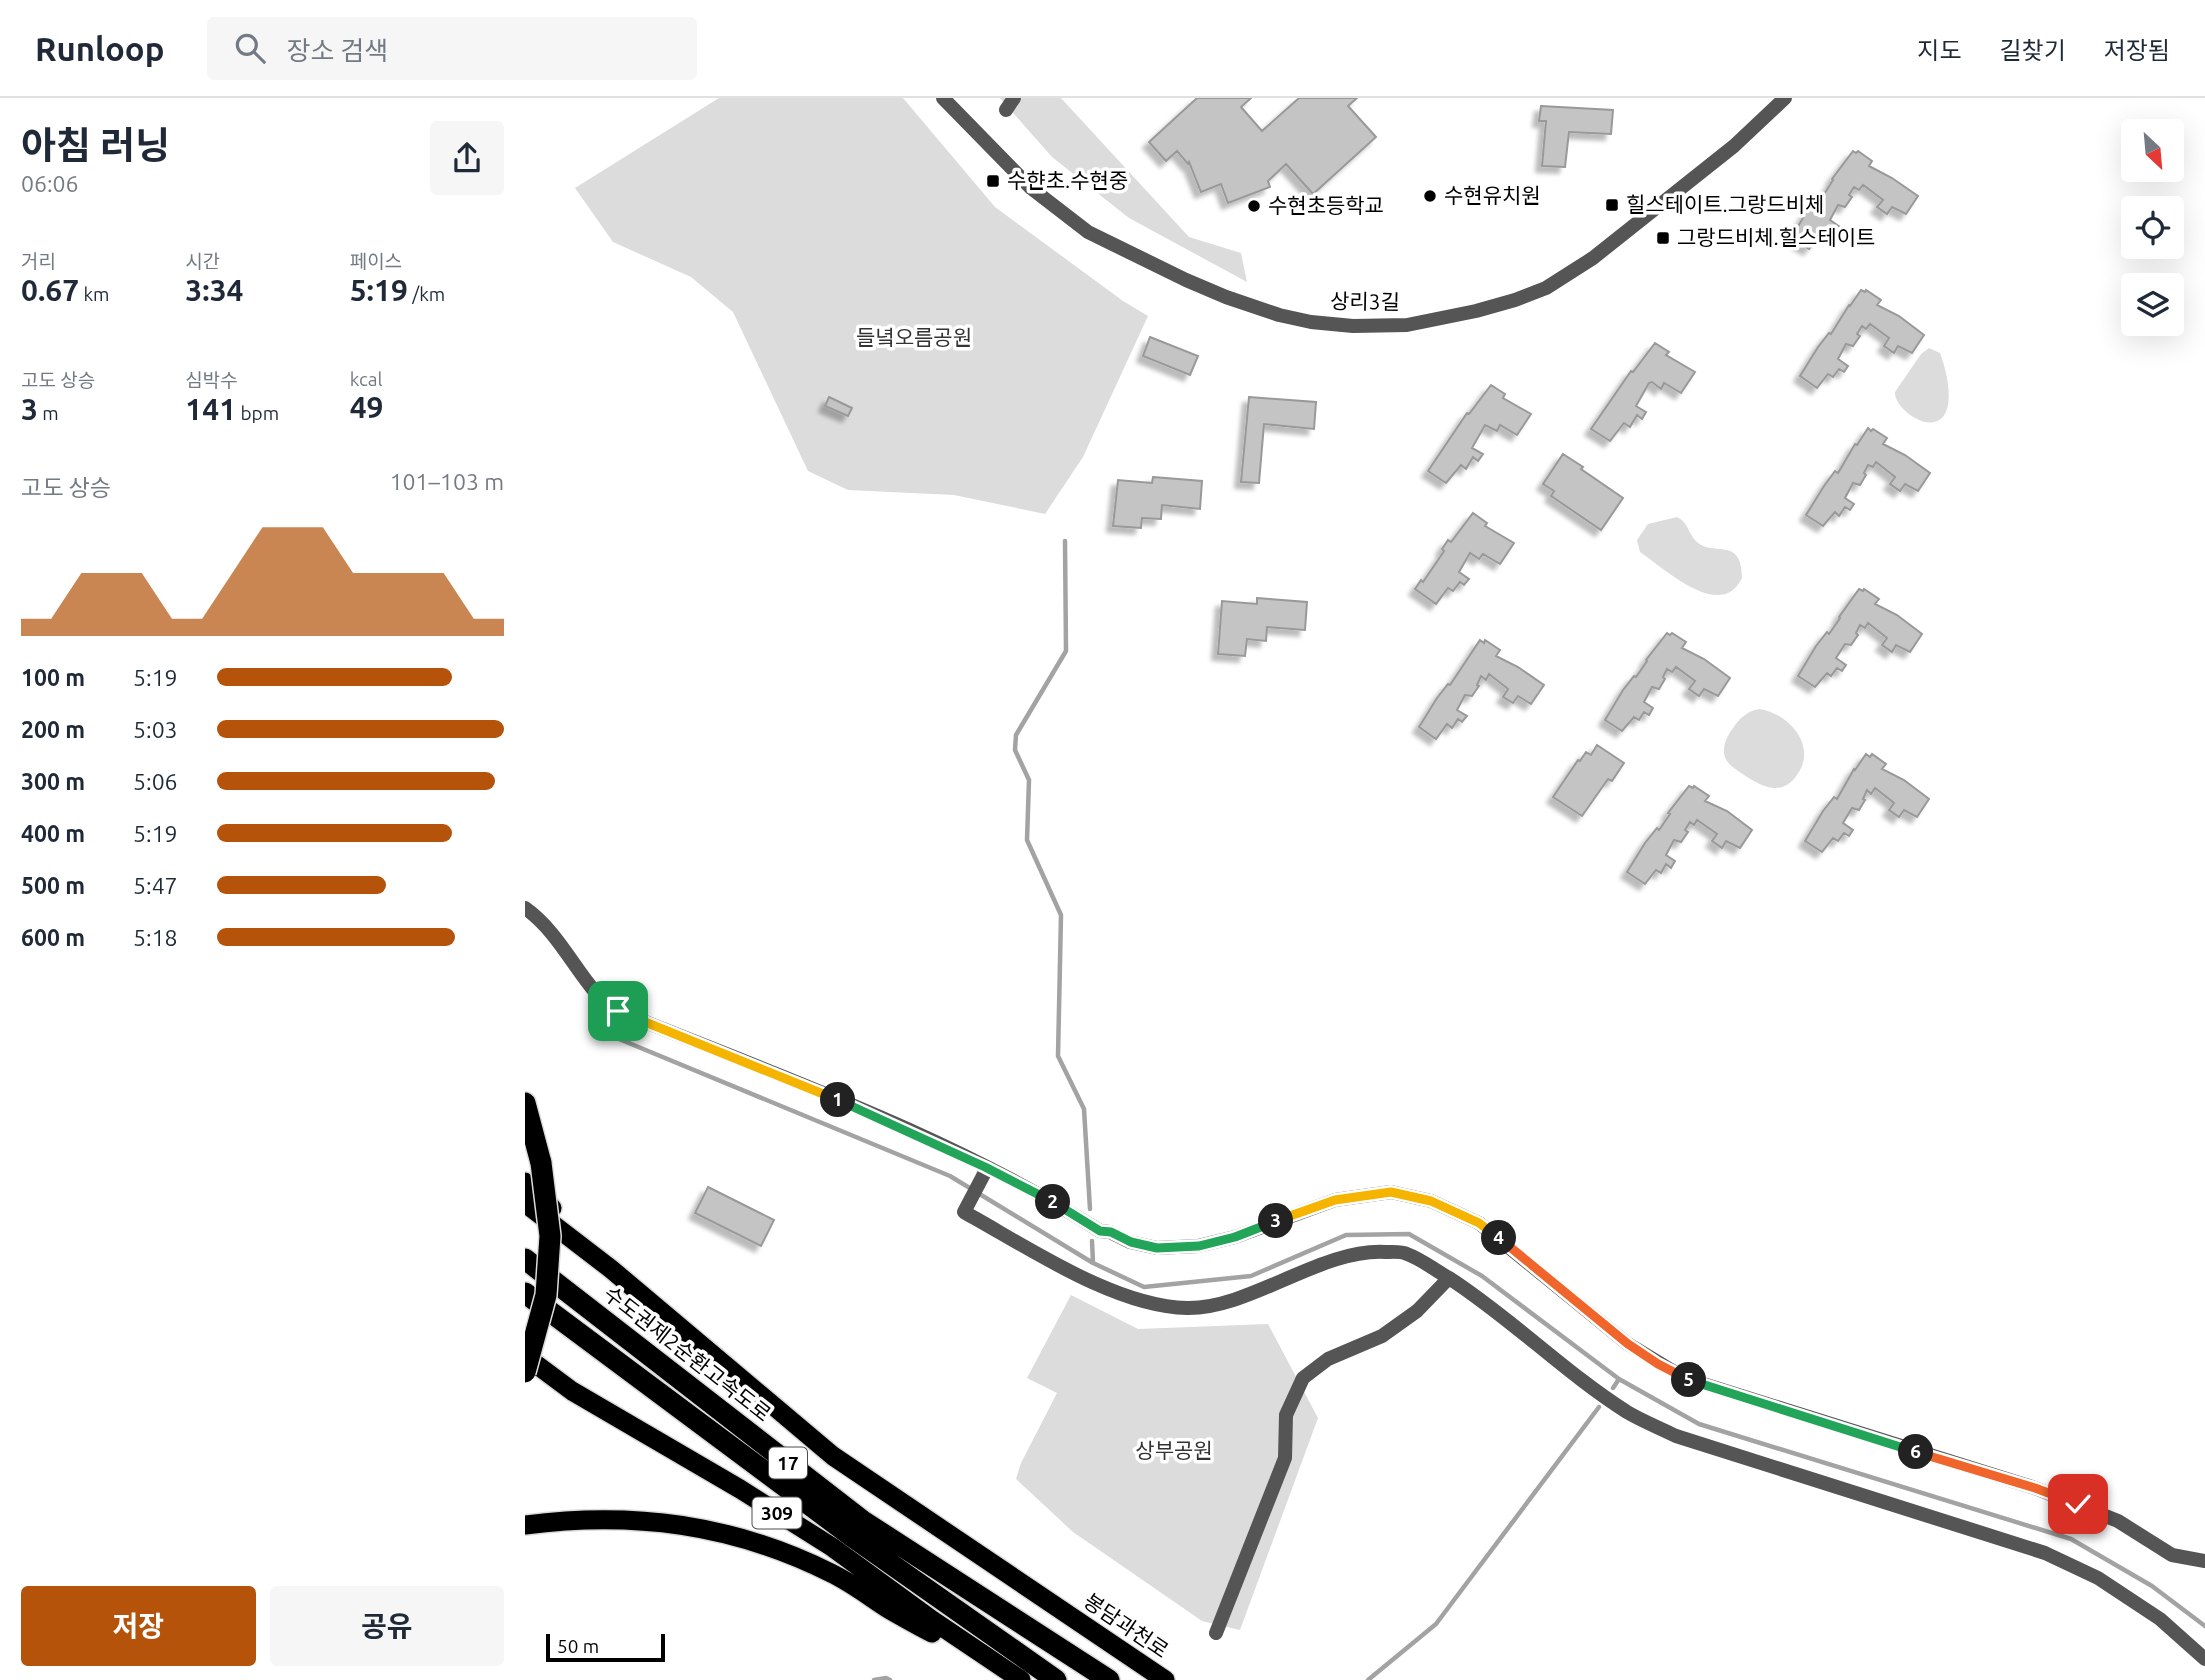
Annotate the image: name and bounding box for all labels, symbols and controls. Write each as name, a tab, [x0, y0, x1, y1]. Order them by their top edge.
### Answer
search box	[207, 17, 697, 80]
icon: search	[231, 29, 269, 67]
text: Runloop	[35, 30, 165, 67]
text: 장소 검색	[287, 36, 388, 65]
text: 지도	[1917, 37, 1962, 64]
text: 길찾기	[2000, 37, 2066, 64]
text: 저장됨	[2104, 37, 2170, 64]
north arrow	[2121, 119, 2184, 182]
map controls	[2121, 119, 2184, 336]
button: share	[430, 121, 504, 195]
text: 아침 러닝	[21, 124, 170, 166]
place label: 수햔초.수현중	[1007, 168, 1128, 192]
text: 06:06	[21, 171, 79, 196]
marker: 수햔초.수현중	[985, 173, 1001, 189]
place label: 수현유치원	[1444, 183, 1541, 207]
marker: 수현유치원	[1422, 188, 1438, 204]
place label: 힐스테이트.그랑드비체	[1626, 192, 1824, 216]
place label: 수현초등학교	[1268, 193, 1384, 217]
button: locate	[2121, 196, 2184, 259]
marker: 힐스테이트.그랑드비체	[1604, 197, 1620, 213]
marker: 수현초등학교	[1246, 198, 1262, 214]
place label: 그랑드비체.힐스테이트	[1677, 225, 1875, 249]
marker: 그랑드비체.힐스테이트	[1655, 230, 1671, 246]
text: 거리	[21, 250, 56, 272]
text: 시간	[185, 250, 220, 272]
text: 페이스	[350, 250, 402, 272]
text: 0.67	[21, 273, 79, 307]
text: 3:34	[185, 273, 243, 307]
text: 5:19	[350, 273, 408, 307]
button: layers	[2121, 273, 2184, 336]
text: km	[79, 283, 109, 305]
text: /km	[408, 283, 445, 305]
street label: 상리3길	[1330, 288, 1400, 314]
park label: 들녘오름공원	[856, 325, 972, 349]
text: kcal	[350, 368, 382, 390]
text: 고도 상승	[21, 369, 95, 391]
text: 심박수	[185, 369, 238, 391]
text: 49	[350, 390, 384, 424]
text: 3	[21, 392, 38, 426]
text: 141	[185, 392, 236, 426]
text: m	[38, 402, 59, 424]
text: bpm	[236, 402, 279, 424]
text: 101–103 m	[390, 469, 504, 494]
text: 고도 상승	[21, 475, 111, 500]
text: 100 m	[21, 665, 85, 690]
text: 5:19	[133, 665, 178, 690]
text: 200 m	[21, 717, 85, 742]
text: 5:03	[133, 717, 178, 742]
text: 300 m	[21, 769, 85, 794]
text: 5:06	[133, 769, 178, 794]
text: 400 m	[21, 821, 85, 846]
text: 5:19	[133, 821, 178, 846]
text: 500 m	[21, 873, 85, 898]
text: 5:47	[133, 873, 178, 898]
text: 600 m	[21, 925, 85, 950]
text: 5:18	[133, 925, 178, 950]
pin	[588, 981, 648, 1041]
icon: arrive	[599, 992, 637, 1030]
pin: 1	[821, 1082, 855, 1118]
text: 1	[832, 1088, 843, 1110]
pin: 2	[1035, 1184, 1071, 1220]
text: 2	[1047, 1190, 1058, 1212]
pin: 3	[1259, 1204, 1293, 1238]
text: 3	[1270, 1209, 1281, 1231]
pin: 4	[1481, 1220, 1517, 1256]
text: 4	[1493, 1226, 1504, 1248]
street label: 수도권제2순환고속도로	[599, 1281, 776, 1426]
pin: 5	[1671, 1362, 1707, 1398]
text: 5	[1683, 1368, 1694, 1390]
pin: 6	[1899, 1434, 1933, 1470]
park label: 상부공원	[1135, 1438, 1213, 1462]
text: 6	[1910, 1440, 1921, 1462]
road number: 17	[769, 1448, 807, 1478]
pin	[2048, 1474, 2108, 1534]
icon: check	[2059, 1485, 2097, 1523]
road number: 309	[753, 1498, 801, 1528]
button: 저장	[21, 1586, 256, 1666]
button: 공유	[270, 1586, 504, 1666]
street label: 봉담과천로	[1080, 1588, 1173, 1662]
scale bar	[546, 1631, 665, 1663]
text: 50 m	[557, 1635, 599, 1657]

